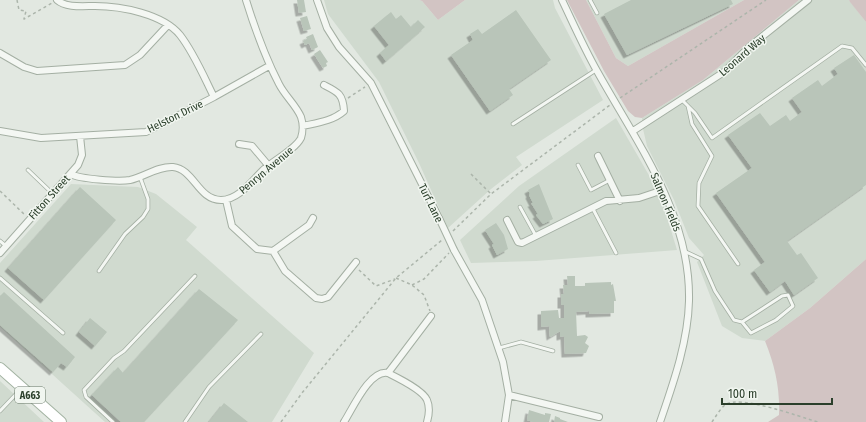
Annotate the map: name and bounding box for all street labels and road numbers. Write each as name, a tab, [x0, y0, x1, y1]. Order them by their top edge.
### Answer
street label: Leonard Way	[717, 32, 768, 79]
street label: Helston Drive	[145, 97, 205, 136]
street label: Penryn Avenue	[237, 144, 296, 197]
street label: Salmon Fields	[647, 171, 684, 234]
street label: Fitton Street	[26, 172, 73, 222]
street label: Turf Lane	[416, 182, 446, 225]
road number: A663	[15, 387, 45, 403]

